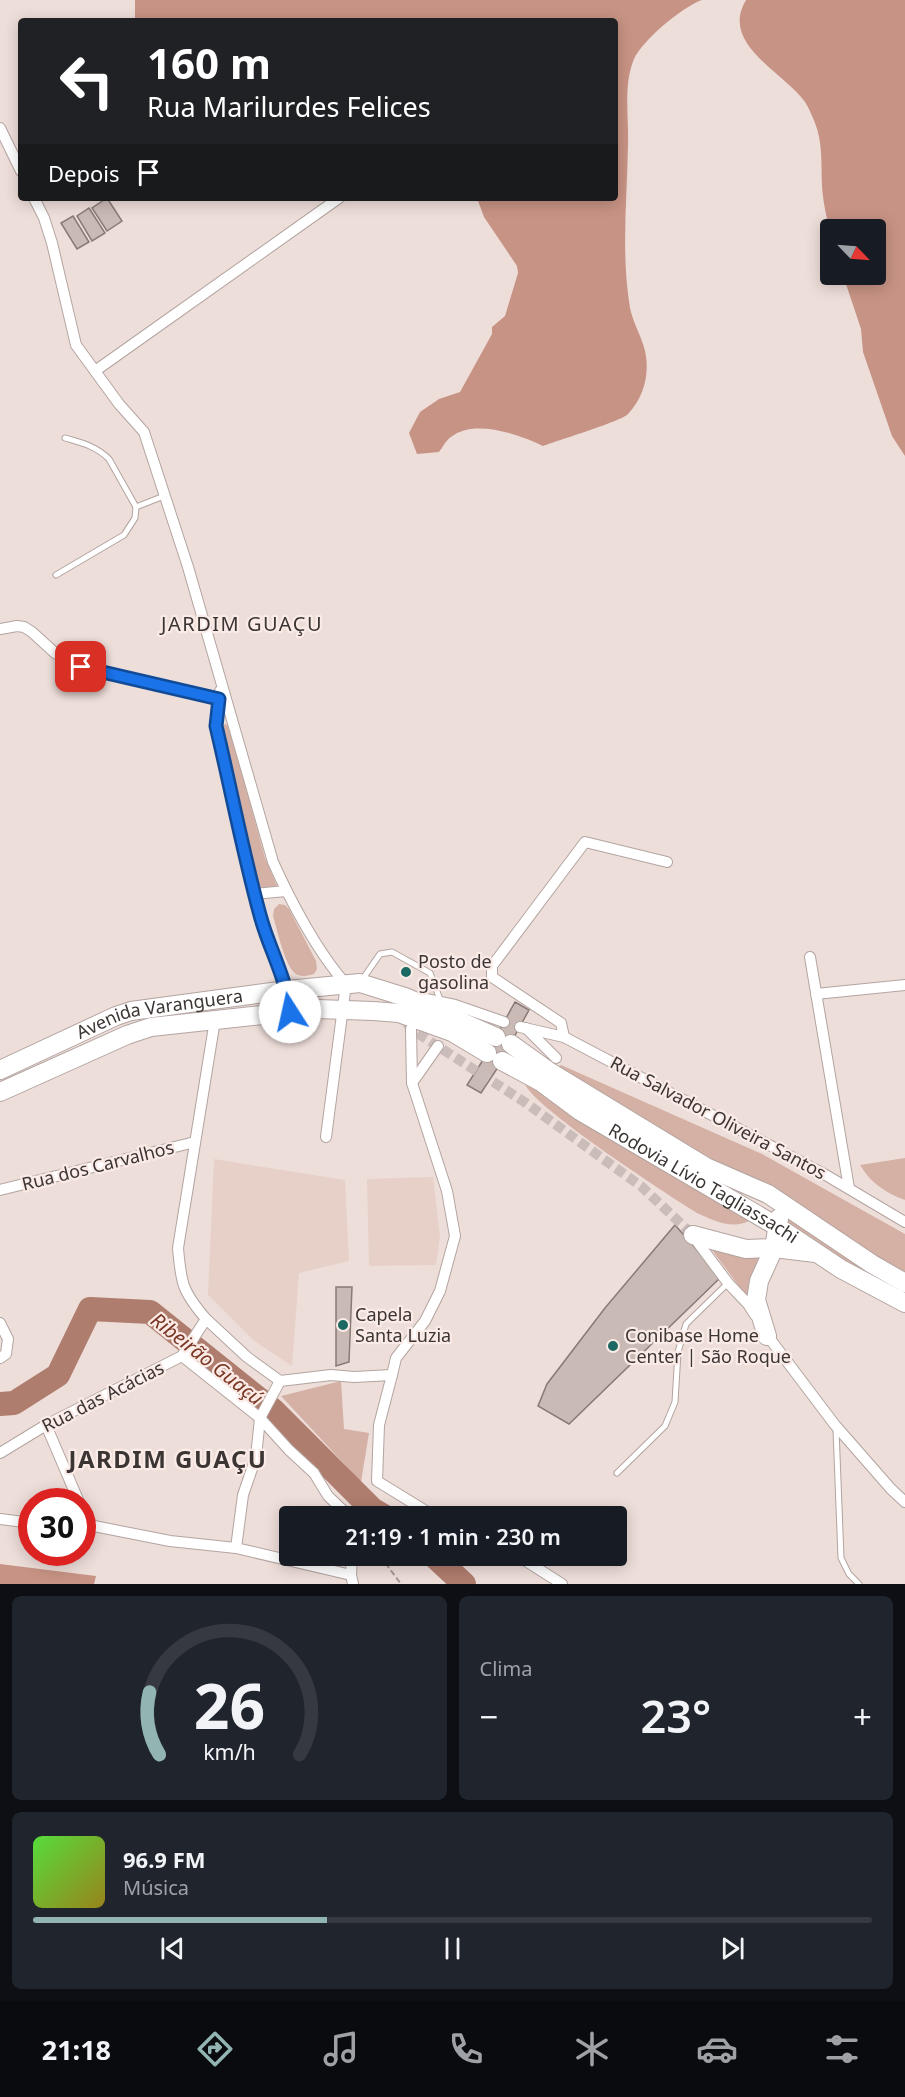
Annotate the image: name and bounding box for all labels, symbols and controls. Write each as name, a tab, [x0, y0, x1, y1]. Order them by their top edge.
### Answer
text: 160 m	[147, 34, 271, 91]
icon: left	[48, 42, 126, 120]
text: Rua Marilurdes Felices	[147, 88, 431, 125]
icon: arrive	[132, 156, 165, 189]
text: Depois	[48, 158, 120, 188]
north arrow	[820, 219, 886, 285]
map controls	[820, 219, 886, 285]
district label: JARDIM GUAÇU	[159, 610, 323, 637]
pin	[55, 641, 106, 692]
icon: arrive	[64, 650, 97, 683]
place label: Posto de gasolina	[418, 949, 492, 994]
marker: Posto de gasolina	[399, 965, 413, 979]
position arrow	[258, 980, 322, 1044]
street label: Avenida Varanguera	[72, 983, 244, 1044]
street label: Rua Salvador Oliveira Santos	[606, 1050, 831, 1184]
street label: Rodovia Lívio Tagliassachi	[604, 1117, 804, 1248]
street label: Rua dos Carvalhos	[19, 1135, 176, 1196]
place label: Capela Santa Luzia	[355, 1302, 451, 1347]
water label: Ribeirão Guaçú	[145, 1306, 269, 1411]
marker: Capela Santa Luzia	[336, 1318, 350, 1332]
place label: Conibase Home Center | São Roque	[625, 1323, 791, 1368]
marker: Conibase Home Center | São Roque	[606, 1339, 620, 1353]
street label: Rua das Acácias	[37, 1355, 168, 1437]
district label: JARDIM GUAÇU	[66, 1442, 268, 1475]
speed limit sign: 30	[18, 1488, 96, 1566]
text: 21:19 · 1 min · 230 m	[345, 1521, 561, 1551]
text: Clima	[480, 1655, 532, 1682]
text: 26	[194, 1662, 265, 1747]
text: 23°	[640, 1685, 711, 1746]
text: −	[480, 1694, 498, 1739]
text: +	[853, 1694, 872, 1739]
text: km/h	[203, 1737, 256, 1766]
text: 96.9 FM	[123, 1844, 205, 1874]
text: Música	[123, 1874, 189, 1901]
icon: previous	[156, 1932, 189, 1965]
icon: pause	[436, 1932, 469, 1965]
icon: next	[716, 1932, 749, 1965]
icon: directions	[194, 2028, 236, 2070]
icon: music	[320, 2028, 362, 2070]
icon: phone	[445, 2028, 487, 2070]
icon: climate	[571, 2028, 613, 2070]
icon: car	[696, 2028, 738, 2070]
icon: filters	[821, 2028, 863, 2070]
text: 21:18	[42, 2031, 111, 2068]

